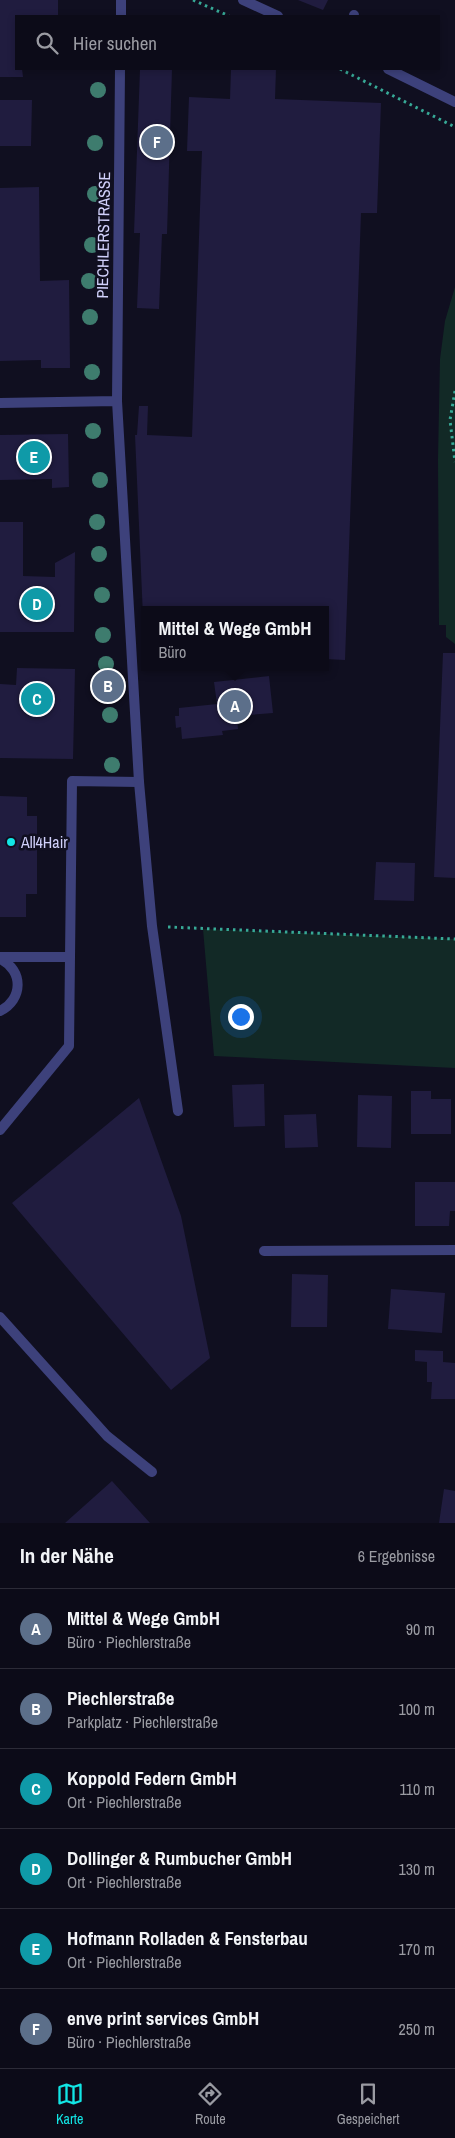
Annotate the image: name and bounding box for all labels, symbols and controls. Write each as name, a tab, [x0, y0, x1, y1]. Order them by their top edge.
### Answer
search box	[15, 15, 440, 70]
icon: search	[33, 29, 61, 57]
text: Hier suchen	[73, 30, 157, 56]
pin: F	[141, 123, 173, 161]
street label: PIECHLERSTRASSE	[91, 171, 115, 299]
pin: E	[18, 438, 50, 476]
pin: D	[21, 585, 53, 623]
popup	[141, 606, 329, 671]
text: Mittel & Wege GmbH	[159, 615, 311, 641]
text: Büro	[159, 641, 186, 663]
pin: B	[92, 667, 124, 705]
pin: C	[21, 680, 53, 718]
pin: A	[219, 687, 251, 725]
place label: All4Hair	[20, 831, 68, 853]
marker: All4Hair	[5, 836, 17, 848]
your location	[228, 1004, 254, 1030]
text: In der Nähe	[20, 1541, 114, 1570]
text: 6 Ergebnisse	[358, 1545, 435, 1567]
text: Mittel & Wege GmbH	[67, 1605, 220, 1631]
text: A	[31, 1618, 41, 1640]
text: 90 m	[406, 1618, 435, 1640]
text: Büro · Piechlerstraße	[67, 1631, 191, 1653]
text: Piechlerstraße	[67, 1685, 174, 1711]
text: B	[31, 1698, 41, 1720]
text: 100 m	[399, 1698, 435, 1720]
text: Parkplatz · Piechlerstraße	[67, 1711, 218, 1733]
text: Koppold Federn GmbH	[67, 1765, 237, 1791]
text: C	[31, 1778, 41, 1800]
text: 110 m	[399, 1778, 435, 1800]
text: Ort · Piechlerstraße	[67, 1791, 181, 1813]
text: Dollinger & Rumbucher GmbH	[67, 1845, 292, 1871]
text: D	[31, 1858, 41, 1880]
text: 130 m	[399, 1858, 435, 1880]
text: Ort · Piechlerstraße	[67, 1871, 181, 1893]
text: Hofmann Rolladen & Fensterbau	[67, 1925, 308, 1951]
text: E	[32, 1938, 40, 1960]
text: 170 m	[399, 1938, 435, 1960]
text: Ort · Piechlerstraße	[67, 1951, 181, 1973]
text: enve print services GmbH	[67, 2005, 259, 2031]
text: F	[32, 2018, 40, 2040]
text: 250 m	[399, 2018, 435, 2040]
text: Büro · Piechlerstraße	[67, 2031, 191, 2053]
tab: Karte	[56, 2080, 84, 2128]
tab: Route	[195, 2080, 226, 2128]
tab: Gespeichert	[337, 2080, 399, 2128]

